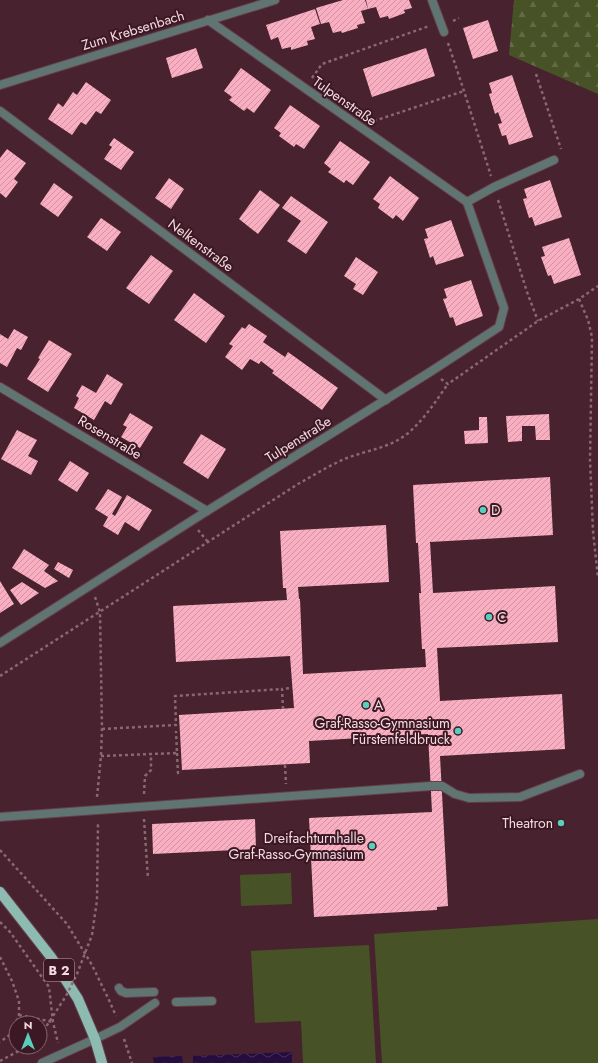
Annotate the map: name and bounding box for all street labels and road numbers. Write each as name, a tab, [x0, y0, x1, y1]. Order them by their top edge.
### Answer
street label: Zum Krebsenbach	[79, 5, 187, 55]
street label: Tulpenstraße	[309, 72, 381, 130]
street label: Nelkenstraße	[164, 214, 238, 276]
street label: Rosenstraße	[74, 410, 146, 464]
street label: Tulpenstraße	[261, 411, 335, 467]
road number: B 2	[44, 959, 74, 981]

